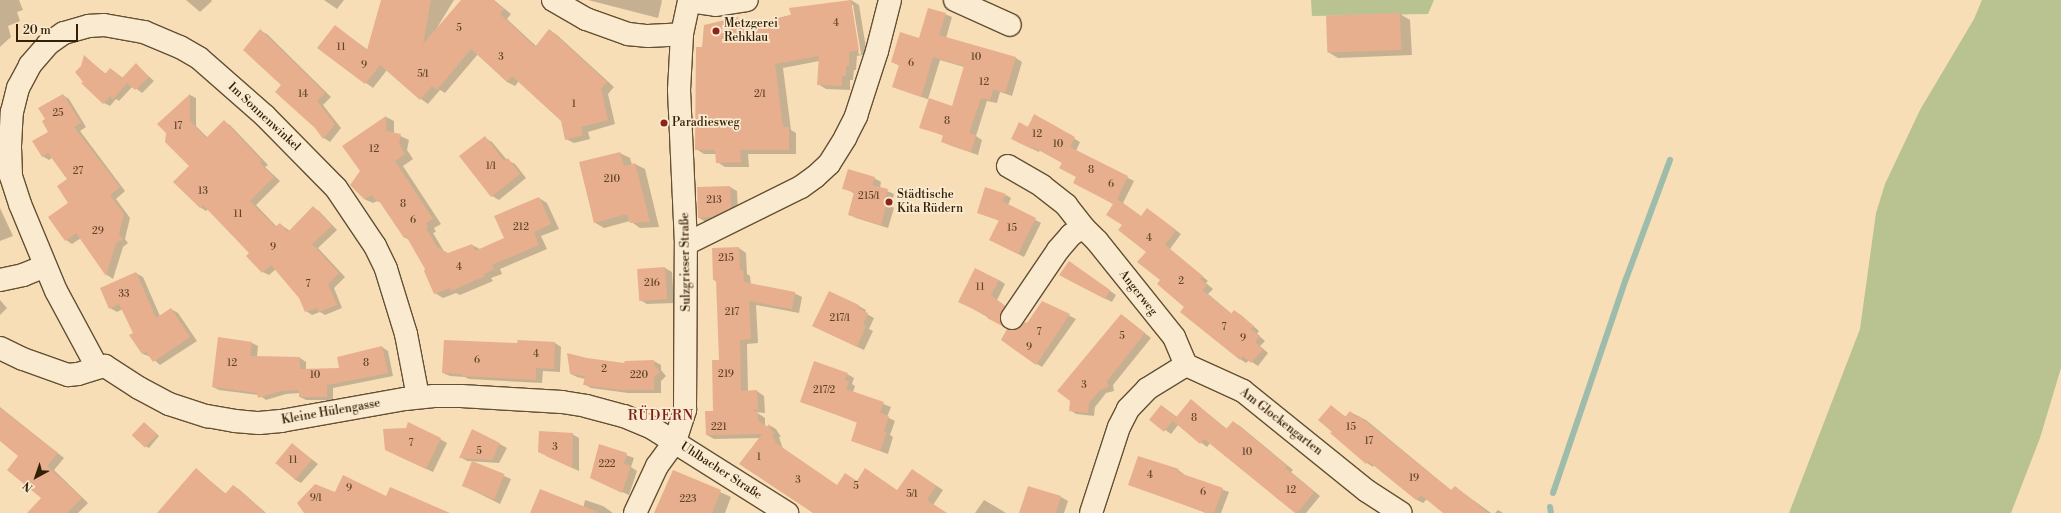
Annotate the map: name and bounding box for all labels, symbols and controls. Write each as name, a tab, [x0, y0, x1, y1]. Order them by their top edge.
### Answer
scale bar	[18, 16, 80, 42]
place label: Metzgerei Rehklau	[724, 17, 778, 45]
house number: 4	[833, 18, 839, 30]
text: 20 m	[23, 23, 51, 38]
house number: 5	[456, 23, 462, 35]
marker: Metzgerei Rehklau	[711, 26, 721, 36]
house number: 11	[337, 42, 345, 54]
house number: 3	[498, 52, 504, 64]
house number: 10	[971, 52, 981, 64]
house number: 6	[908, 58, 914, 70]
house number: 9	[361, 60, 367, 72]
house number: 5/1	[417, 69, 429, 81]
house number: 12	[979, 77, 989, 89]
street label: Im Sonnenwinkel	[225, 80, 303, 154]
house number: 14	[298, 89, 308, 101]
house number: 2/1	[754, 89, 766, 101]
house number: 1	[572, 99, 576, 111]
house number: 25	[52, 108, 64, 120]
place label: Paradiesweg	[672, 116, 740, 130]
house number: 8	[944, 116, 950, 128]
marker: Paradiesweg	[659, 118, 669, 128]
house number: 17	[174, 121, 182, 133]
house number: 12	[1032, 129, 1042, 141]
house number: 10	[1053, 139, 1063, 151]
house number: 12	[369, 144, 379, 156]
house number: 1/1	[486, 161, 496, 173]
house number: 8	[1088, 165, 1094, 177]
house number: 27	[73, 166, 83, 178]
house number: 210	[604, 174, 620, 186]
house number: 6	[1108, 179, 1114, 191]
house number: 13	[198, 186, 208, 198]
place label: Städtische Kita Rüdern	[897, 188, 963, 216]
house number: 215/1	[858, 191, 880, 203]
house number: 213	[706, 195, 722, 207]
marker: Städtische Kita Rüdern	[884, 197, 894, 207]
house number: 8	[400, 199, 406, 211]
house number: 11	[234, 209, 242, 221]
street label: Sulzgrieser Straße	[678, 212, 694, 312]
house number: 6	[410, 215, 416, 227]
house number: 212	[513, 222, 529, 234]
house number: 15	[1007, 223, 1017, 235]
house number: 29	[92, 226, 104, 238]
house number: 4	[1146, 233, 1152, 245]
house number: 9	[270, 242, 276, 254]
house number: 215	[718, 253, 734, 265]
house number: 4	[456, 262, 462, 274]
street label: Angerweg	[1116, 267, 1160, 319]
house number: 2	[1178, 276, 1184, 288]
house number: 216	[644, 278, 660, 290]
house number: 7	[305, 279, 311, 291]
house number: 11	[976, 282, 984, 294]
house number: 33	[118, 289, 130, 301]
house number: 217	[725, 307, 739, 319]
house number: 217/1	[830, 313, 850, 325]
house number: 7	[1221, 322, 1227, 334]
house number: 7	[1036, 327, 1042, 339]
house number: 5	[1119, 331, 1125, 343]
house number: 9	[1240, 333, 1246, 345]
house number: 9	[1026, 342, 1032, 354]
house number: 4	[533, 349, 539, 361]
house number: 6	[474, 355, 480, 367]
house number: 12	[227, 358, 237, 370]
house number: 8	[363, 358, 369, 370]
house number: 2	[601, 364, 607, 376]
house number: 219	[718, 369, 734, 381]
house number: 10	[310, 370, 320, 382]
house number: 220	[630, 370, 648, 382]
house number: 3	[1081, 380, 1087, 392]
house number: 217/2	[813, 385, 835, 397]
street label: Am Glockengarten	[1237, 385, 1325, 459]
street label: Kleine Hülengasse	[280, 396, 382, 428]
district label: RÜDERN	[628, 408, 694, 424]
house number: 8	[1191, 413, 1197, 425]
house number: 221	[711, 422, 727, 434]
house number: 15	[1346, 422, 1356, 434]
house number: 17	[1365, 436, 1373, 448]
house number: 7	[408, 438, 414, 450]
street label: Uhlbacher Straße	[677, 439, 765, 503]
house number: 3	[552, 442, 558, 454]
house number: 5	[476, 446, 482, 458]
house number: 10	[1242, 447, 1252, 459]
house number: 1	[757, 452, 761, 464]
house number: 11	[289, 455, 297, 467]
north arrow	[16, 457, 56, 497]
house number: 222	[598, 459, 616, 471]
house number: 4	[1147, 470, 1153, 482]
house number: 19	[1409, 473, 1419, 485]
house number: 3	[795, 475, 801, 487]
text: N	[20, 478, 36, 494]
house number: 5	[853, 481, 859, 493]
house number: 9	[346, 483, 352, 495]
house number: 12	[1286, 485, 1296, 497]
house number: 6	[1200, 487, 1206, 499]
house number: 5/1	[906, 489, 918, 501]
house number: 9/1	[310, 493, 322, 505]
house number: 223	[680, 494, 696, 506]

